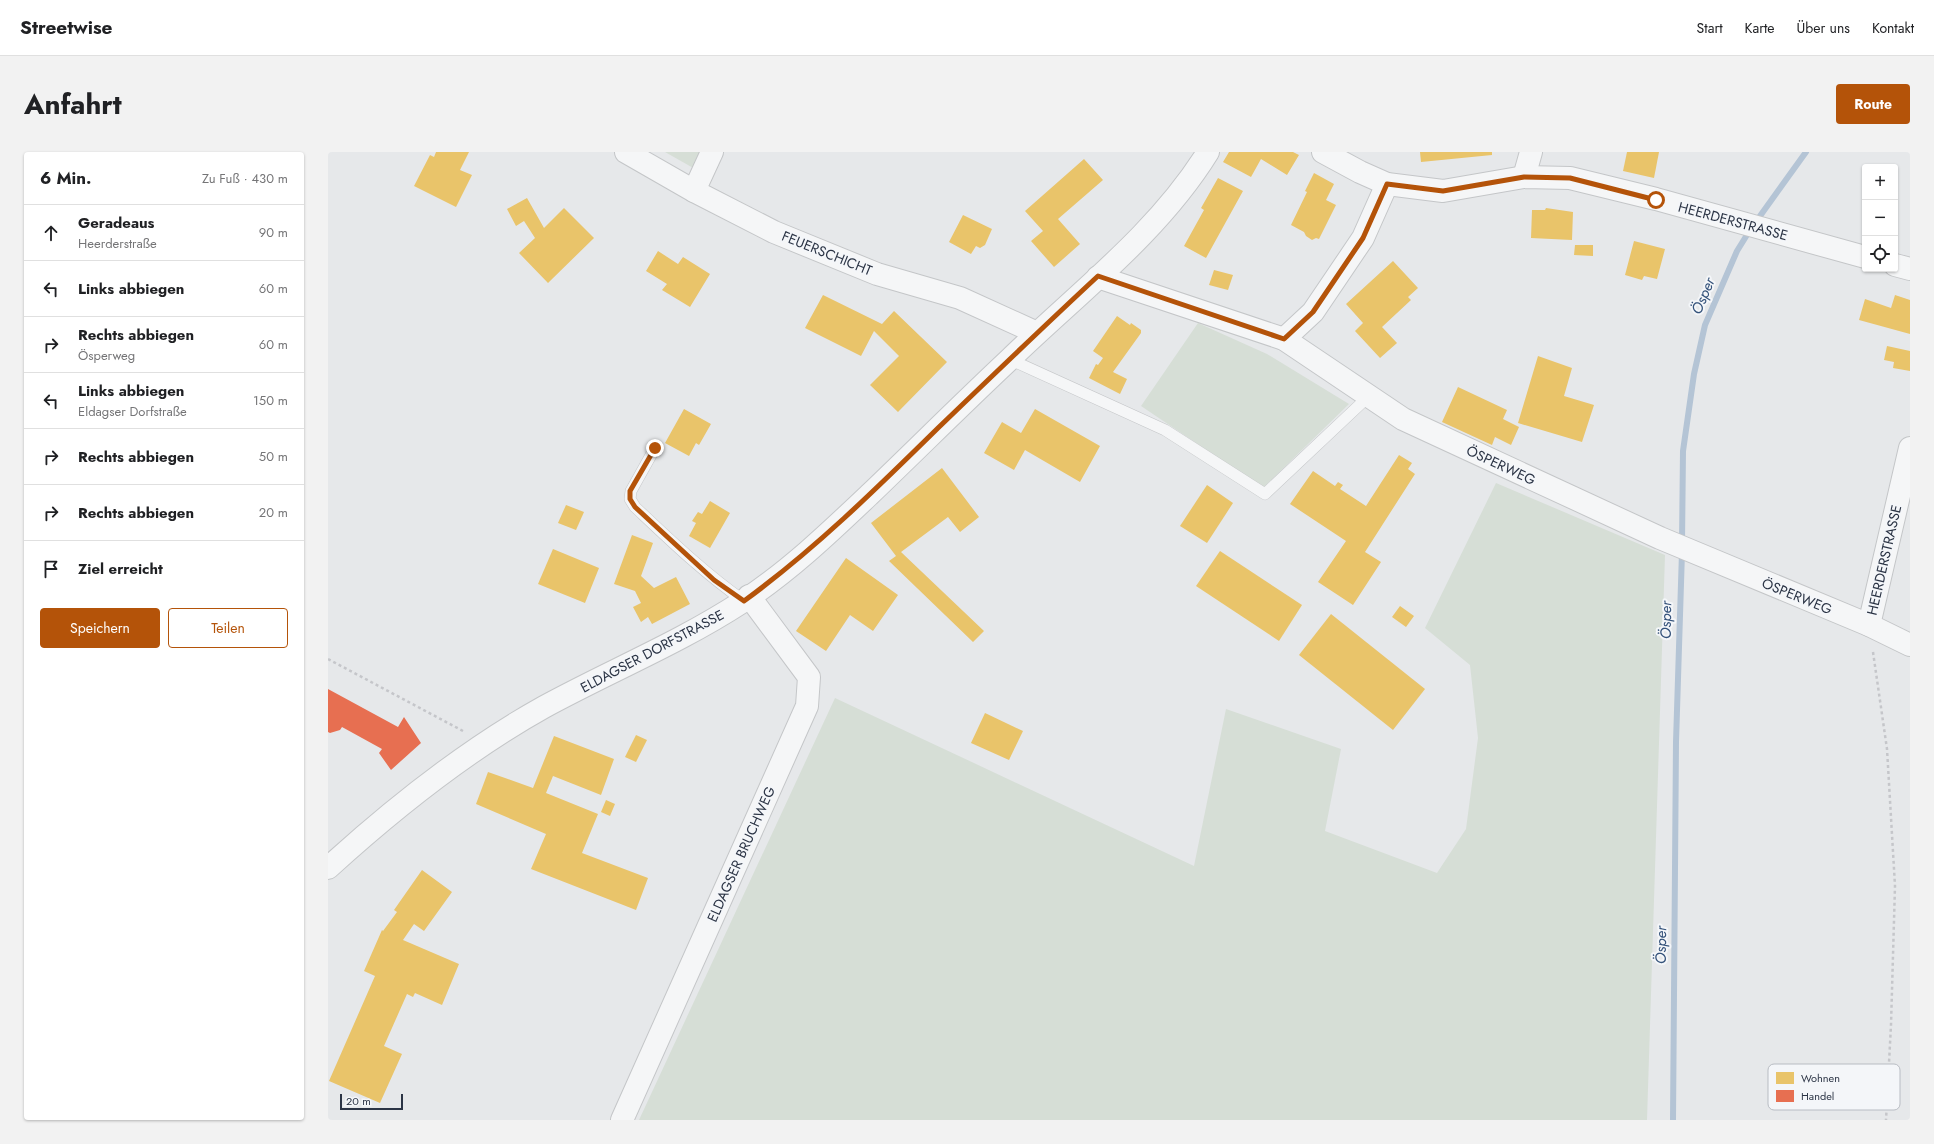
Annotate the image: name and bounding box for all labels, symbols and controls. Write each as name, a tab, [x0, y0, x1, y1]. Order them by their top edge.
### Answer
text: Streetwise	[20, 14, 113, 41]
text: Start	[1697, 18, 1723, 38]
text: Karte	[1745, 18, 1775, 38]
text: Über uns	[1797, 18, 1850, 38]
text: Kontakt	[1872, 18, 1914, 38]
text: Anfahrt	[24, 84, 122, 125]
button: Route	[1836, 84, 1910, 124]
map controls	[1862, 164, 1898, 272]
button: +	[1862, 164, 1898, 200]
text: 6 Min.	[40, 166, 92, 190]
text: Zu Fuß · 430 m	[202, 169, 288, 188]
route start	[1647, 191, 1665, 209]
street label: HEERDERSTRASSE	[1676, 197, 1790, 245]
button: −	[1862, 200, 1898, 236]
text: Geradeaus	[78, 212, 154, 234]
icon: ahead	[40, 222, 62, 244]
text: 90 m	[259, 223, 288, 242]
street label: FEUERSCHICHT	[779, 226, 876, 280]
text: Heerderstraße	[78, 234, 157, 253]
button: locate	[1862, 236, 1898, 272]
water label: Ösper	[1685, 273, 1721, 318]
icon: left	[40, 278, 62, 300]
text: Links abbiegen	[78, 278, 184, 300]
text: 60 m	[259, 279, 288, 298]
text: Rechts abbiegen	[78, 324, 194, 346]
icon: right	[40, 334, 62, 356]
text: 60 m	[259, 335, 288, 354]
text: Ösperweg	[78, 346, 135, 365]
text: Links abbiegen	[78, 380, 184, 402]
icon: left	[40, 390, 62, 412]
text: 150 m	[253, 391, 288, 410]
text: Eldagser Dorfstraße	[78, 402, 187, 421]
route end	[646, 439, 664, 457]
street label: ÖSPERWEG	[1463, 440, 1539, 490]
icon: right	[40, 446, 62, 468]
text: Rechts abbiegen	[78, 446, 194, 468]
text: 50 m	[259, 447, 288, 466]
icon: right	[40, 502, 62, 524]
text: Rechts abbiegen	[78, 502, 194, 524]
text: 20 m	[259, 503, 288, 522]
street label: HEERDERSTRASSE	[1862, 503, 1906, 617]
icon: arrive	[40, 558, 62, 580]
text: Ziel erreicht	[78, 558, 163, 580]
street label: ÖSPERWEG	[1759, 573, 1835, 619]
water label: Ösper	[1655, 600, 1677, 639]
street label: ELDAGSER DORFSTRASSE	[577, 605, 727, 697]
button: Speichern	[40, 608, 160, 648]
button: Teilen	[168, 608, 288, 648]
street label: ELDAGSER BRUCHWEG	[702, 783, 780, 925]
water label: Ösper	[1650, 925, 1672, 964]
legend	[1768, 1064, 1900, 1110]
text: Wohnen	[1801, 1070, 1840, 1086]
text: Handel	[1801, 1088, 1834, 1104]
scale bar	[340, 1092, 403, 1111]
text: 20 m	[346, 1093, 371, 1109]

